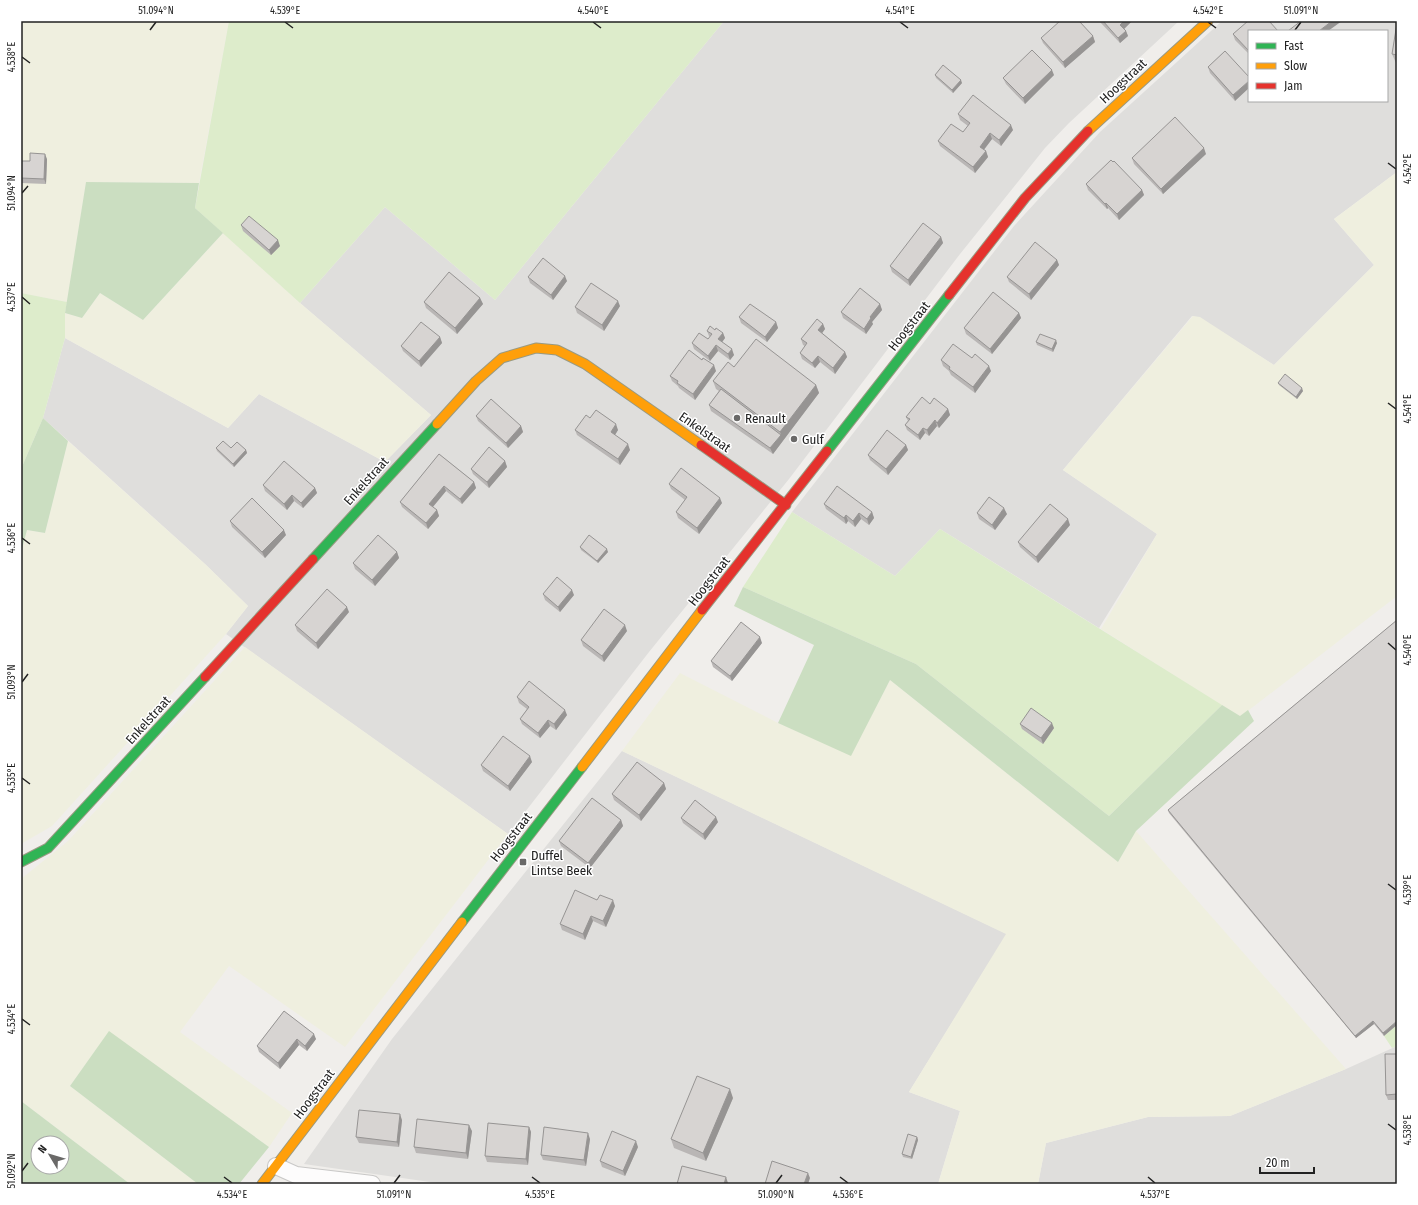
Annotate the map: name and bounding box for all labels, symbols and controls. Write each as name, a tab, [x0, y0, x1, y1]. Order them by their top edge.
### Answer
text: 51.094°N	[138, 5, 174, 17]
text: 4.539°E	[270, 5, 300, 17]
text: 4.540°E	[577, 5, 609, 17]
text: 4.541°E	[885, 5, 915, 17]
text: 4.542°E	[1193, 5, 1223, 17]
text: 51.091°N	[1284, 5, 1318, 17]
legend	[1248, 30, 1388, 102]
text: Fast	[1284, 39, 1303, 53]
text: 4.538°E	[6, 41, 18, 72]
street label: Hoogstraat	[1097, 55, 1150, 106]
text: Slow	[1284, 59, 1307, 73]
text: Jam	[1284, 79, 1302, 93]
text: 4.542°E	[1402, 154, 1414, 184]
text: 51.094°N	[6, 175, 18, 211]
text: 4.537°E	[6, 282, 18, 312]
street label: Hoogstraat	[885, 298, 933, 354]
text: 4.541°E	[1402, 394, 1414, 424]
street label: Enkelstraat	[676, 409, 734, 456]
place label: Renault	[745, 411, 787, 426]
marker: Renault	[732, 413, 742, 423]
place label: Gulf	[802, 432, 825, 447]
marker: Gulf	[789, 434, 799, 444]
street label: Enkelstraat	[341, 453, 392, 508]
text: 4.536°E	[6, 523, 18, 553]
street label: Hoogstraat	[685, 553, 733, 609]
text: 4.540°E	[1402, 634, 1414, 666]
text: 51.093°N	[6, 664, 18, 700]
street label: Enkelstraat	[123, 692, 174, 747]
text: 4.535°E	[6, 763, 18, 793]
street label: Hoogstraat	[487, 809, 535, 865]
place label: Duffel Lintse Beek	[531, 848, 593, 878]
marker: Duffel Lintse Beek	[518, 857, 528, 867]
text: 4.539°E	[1402, 875, 1414, 905]
text: 4.534°E	[6, 1004, 18, 1034]
street label: Hoogstraat	[290, 1066, 338, 1122]
text: 4.538°E	[1402, 1114, 1414, 1145]
north arrow	[30, 1135, 70, 1175]
text: N	[35, 1143, 50, 1156]
scale bar	[1260, 1149, 1314, 1175]
text: 51.092°N	[6, 1154, 18, 1189]
text: 20 m	[1266, 1156, 1290, 1170]
text: 4.534°E	[217, 1189, 247, 1201]
text: 51.091°N	[377, 1189, 411, 1201]
text: 4.535°E	[525, 1189, 555, 1201]
text: 51.090°N	[758, 1189, 794, 1201]
text: 4.536°E	[833, 1189, 863, 1201]
text: 4.537°E	[1140, 1189, 1170, 1201]

